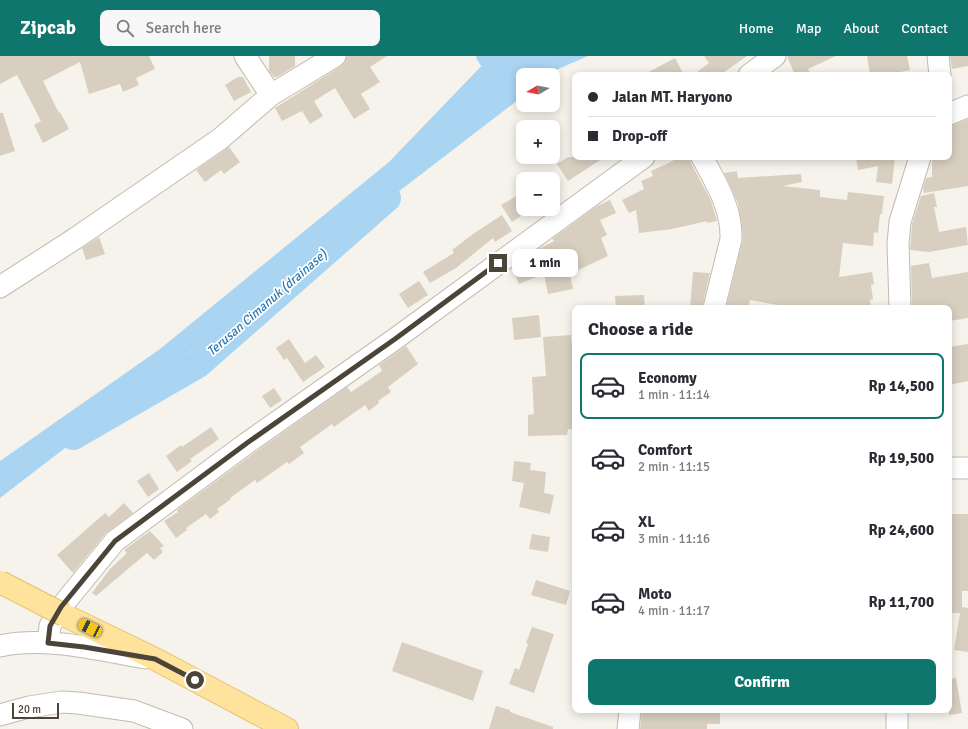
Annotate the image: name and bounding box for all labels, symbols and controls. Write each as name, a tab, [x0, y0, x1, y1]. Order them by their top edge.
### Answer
search box	[100, 10, 380, 46]
text: Zipcab	[20, 16, 76, 40]
icon: search	[114, 17, 136, 39]
text: Search here	[146, 19, 221, 37]
text: Home	[739, 20, 774, 37]
text: Map	[796, 20, 821, 37]
text: About	[843, 20, 879, 37]
text: Contact	[901, 20, 948, 37]
north arrow	[516, 68, 560, 112]
map controls	[516, 68, 560, 216]
text: Jalan MT. Haryono	[612, 88, 732, 106]
button: +	[516, 120, 560, 164]
text: Drop-off	[612, 127, 667, 145]
button: −	[516, 172, 560, 216]
water label: Terusan Cimanuk (drainase)	[204, 246, 331, 360]
callout: 1 min	[512, 249, 578, 277]
route end	[489, 254, 507, 272]
text: 1 min	[529, 255, 561, 271]
text: Choose a ride	[588, 318, 693, 340]
icon: car	[590, 368, 626, 404]
text: Economy	[638, 369, 697, 387]
text: Rp 14,500	[868, 377, 934, 395]
text: 1 min · 11:14	[638, 387, 710, 403]
icon: car	[590, 440, 626, 476]
text: Comfort	[638, 441, 692, 459]
text: Rp 19,500	[868, 449, 934, 467]
text: 2 min · 11:15	[638, 459, 710, 475]
icon: car	[590, 512, 626, 548]
text: XL	[638, 513, 655, 531]
text: Rp 24,600	[868, 521, 934, 539]
text: 3 min · 11:16	[638, 531, 710, 547]
icon: car	[590, 584, 626, 620]
text: Moto	[638, 585, 672, 603]
text: Rp 11,700	[868, 593, 934, 611]
text: 4 min · 11:17	[638, 603, 710, 619]
car	[77, 617, 103, 639]
button: Confirm	[588, 659, 936, 705]
route start	[186, 671, 204, 689]
scale bar	[12, 701, 59, 720]
text: 20 m	[18, 703, 41, 716]

